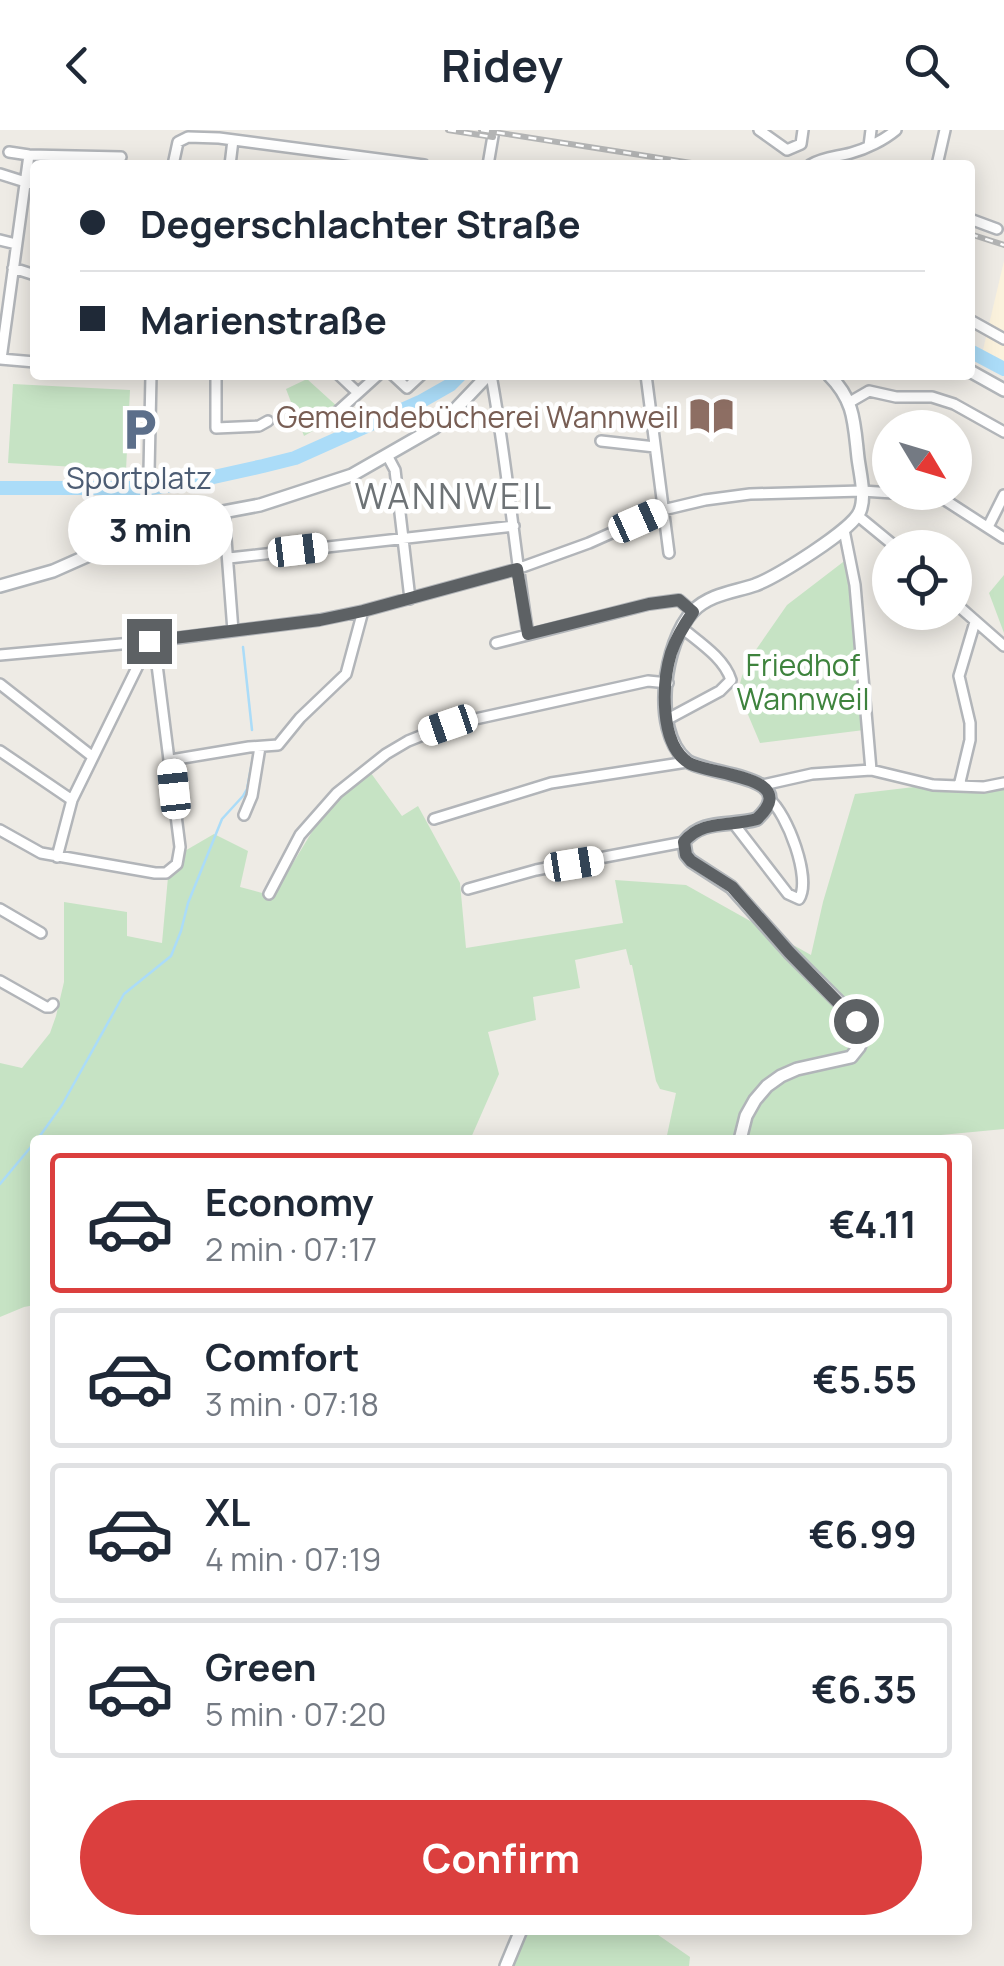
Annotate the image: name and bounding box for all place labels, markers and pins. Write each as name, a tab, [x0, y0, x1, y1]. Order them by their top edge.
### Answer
library icon: Gemeindebücherei Wannweil	[688, 392, 736, 440]
place label: Gemeindebücherei Wannweil	[276, 396, 679, 437]
parking icon: Sportplatz	[115, 406, 163, 454]
place label: Sportplatz	[66, 457, 212, 498]

